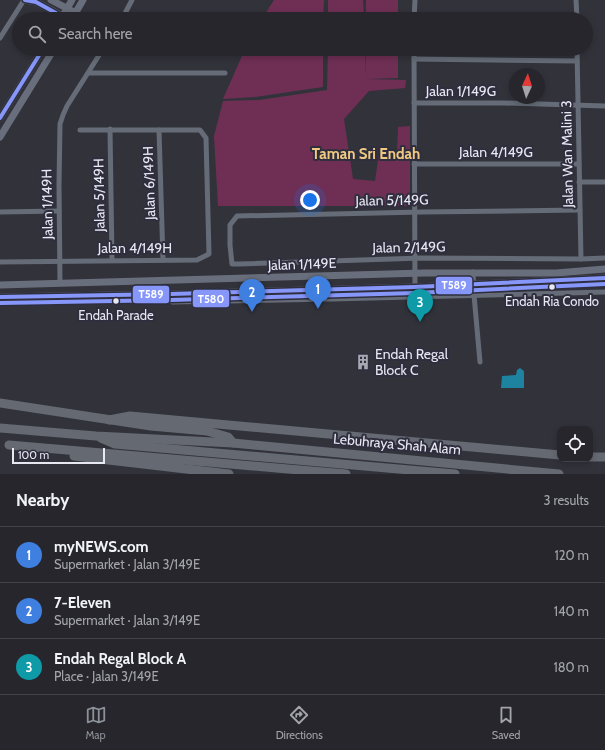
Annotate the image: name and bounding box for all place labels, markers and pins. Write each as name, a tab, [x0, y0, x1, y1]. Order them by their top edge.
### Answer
pin: 1	[305, 276, 331, 309]
pin: 2	[239, 279, 265, 312]
marker: Endah Ria Condo	[547, 282, 557, 292]
pin: 3	[407, 289, 433, 322]
place label: Endah Ria Condo	[505, 293, 599, 309]
marker: Endah Parade	[111, 296, 121, 306]
place label: Endah Parade	[78, 307, 154, 323]
place label: Endah Regal Block C	[375, 345, 449, 379]
building icon: Endah Regal Block C	[354, 353, 372, 371]

